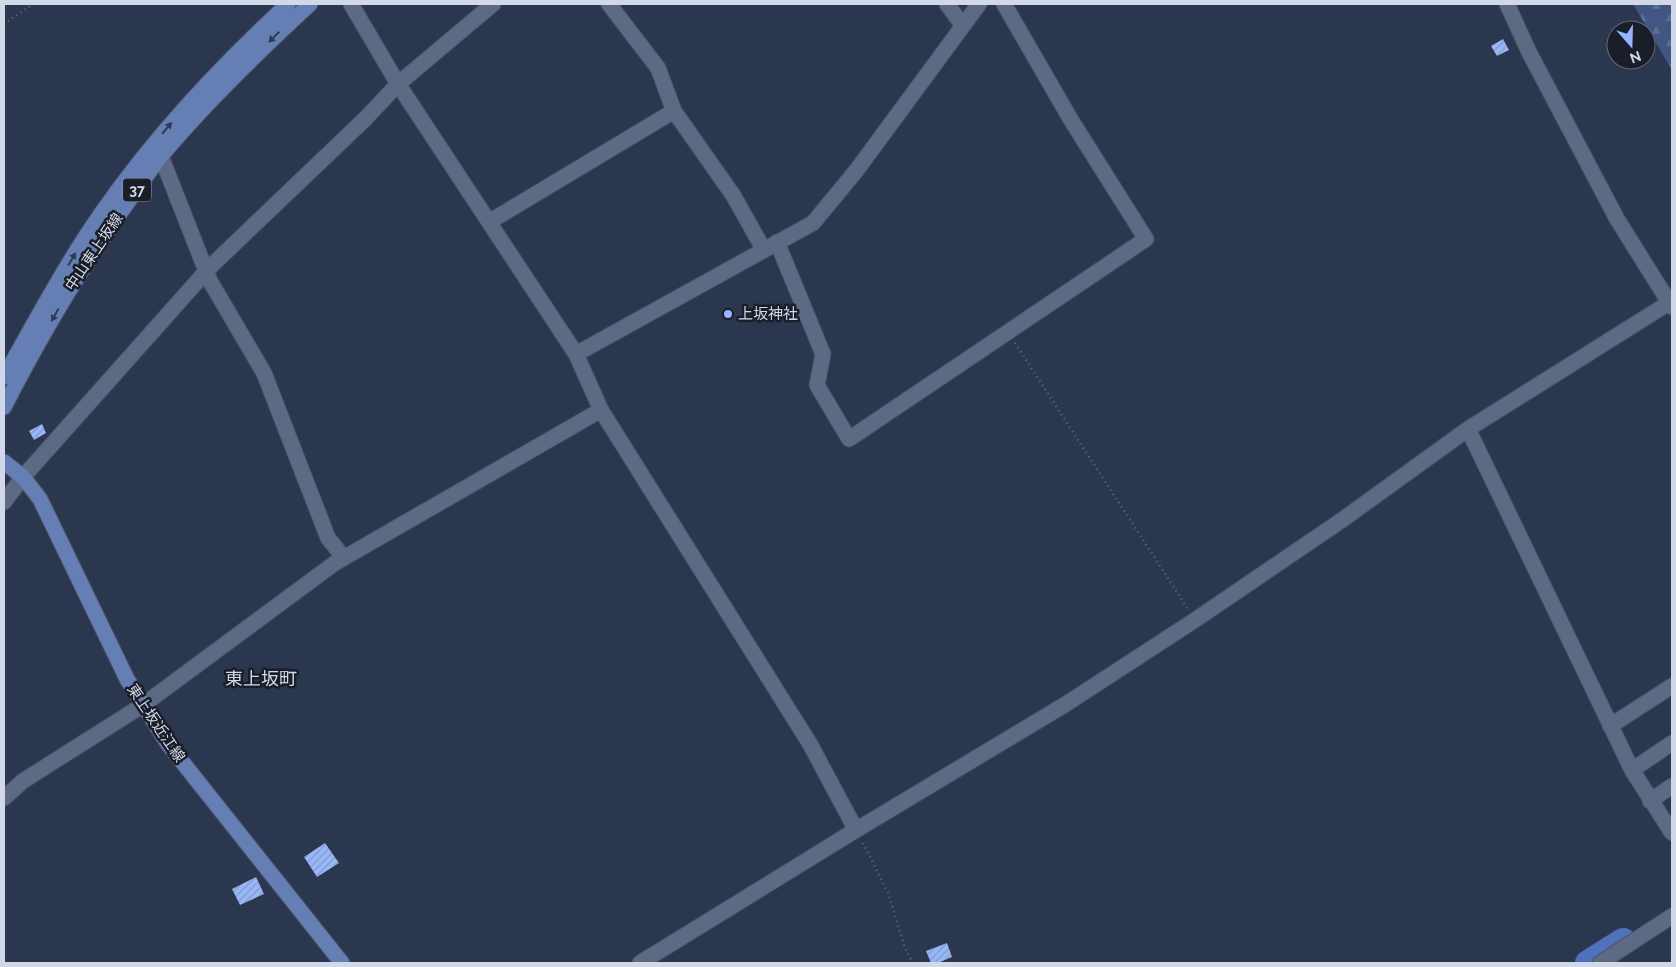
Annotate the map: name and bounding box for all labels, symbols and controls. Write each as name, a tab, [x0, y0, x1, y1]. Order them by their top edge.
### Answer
north arrow	[1606, 20, 1656, 70]
one-way arrow	[268, 31, 280, 43]
text: N	[1628, 48, 1643, 67]
one-way arrow	[162, 121, 173, 134]
road number: 37	[123, 178, 151, 202]
street label: 中山東上坂線	[61, 210, 127, 294]
one-way arrow	[67, 253, 76, 266]
place label: 上坂神社	[738, 305, 798, 323]
one-way arrow	[51, 307, 59, 322]
marker: 上坂神社	[722, 308, 734, 320]
district label: 東上坂町	[225, 668, 297, 689]
street label: 東上坂近江線	[123, 681, 189, 765]

